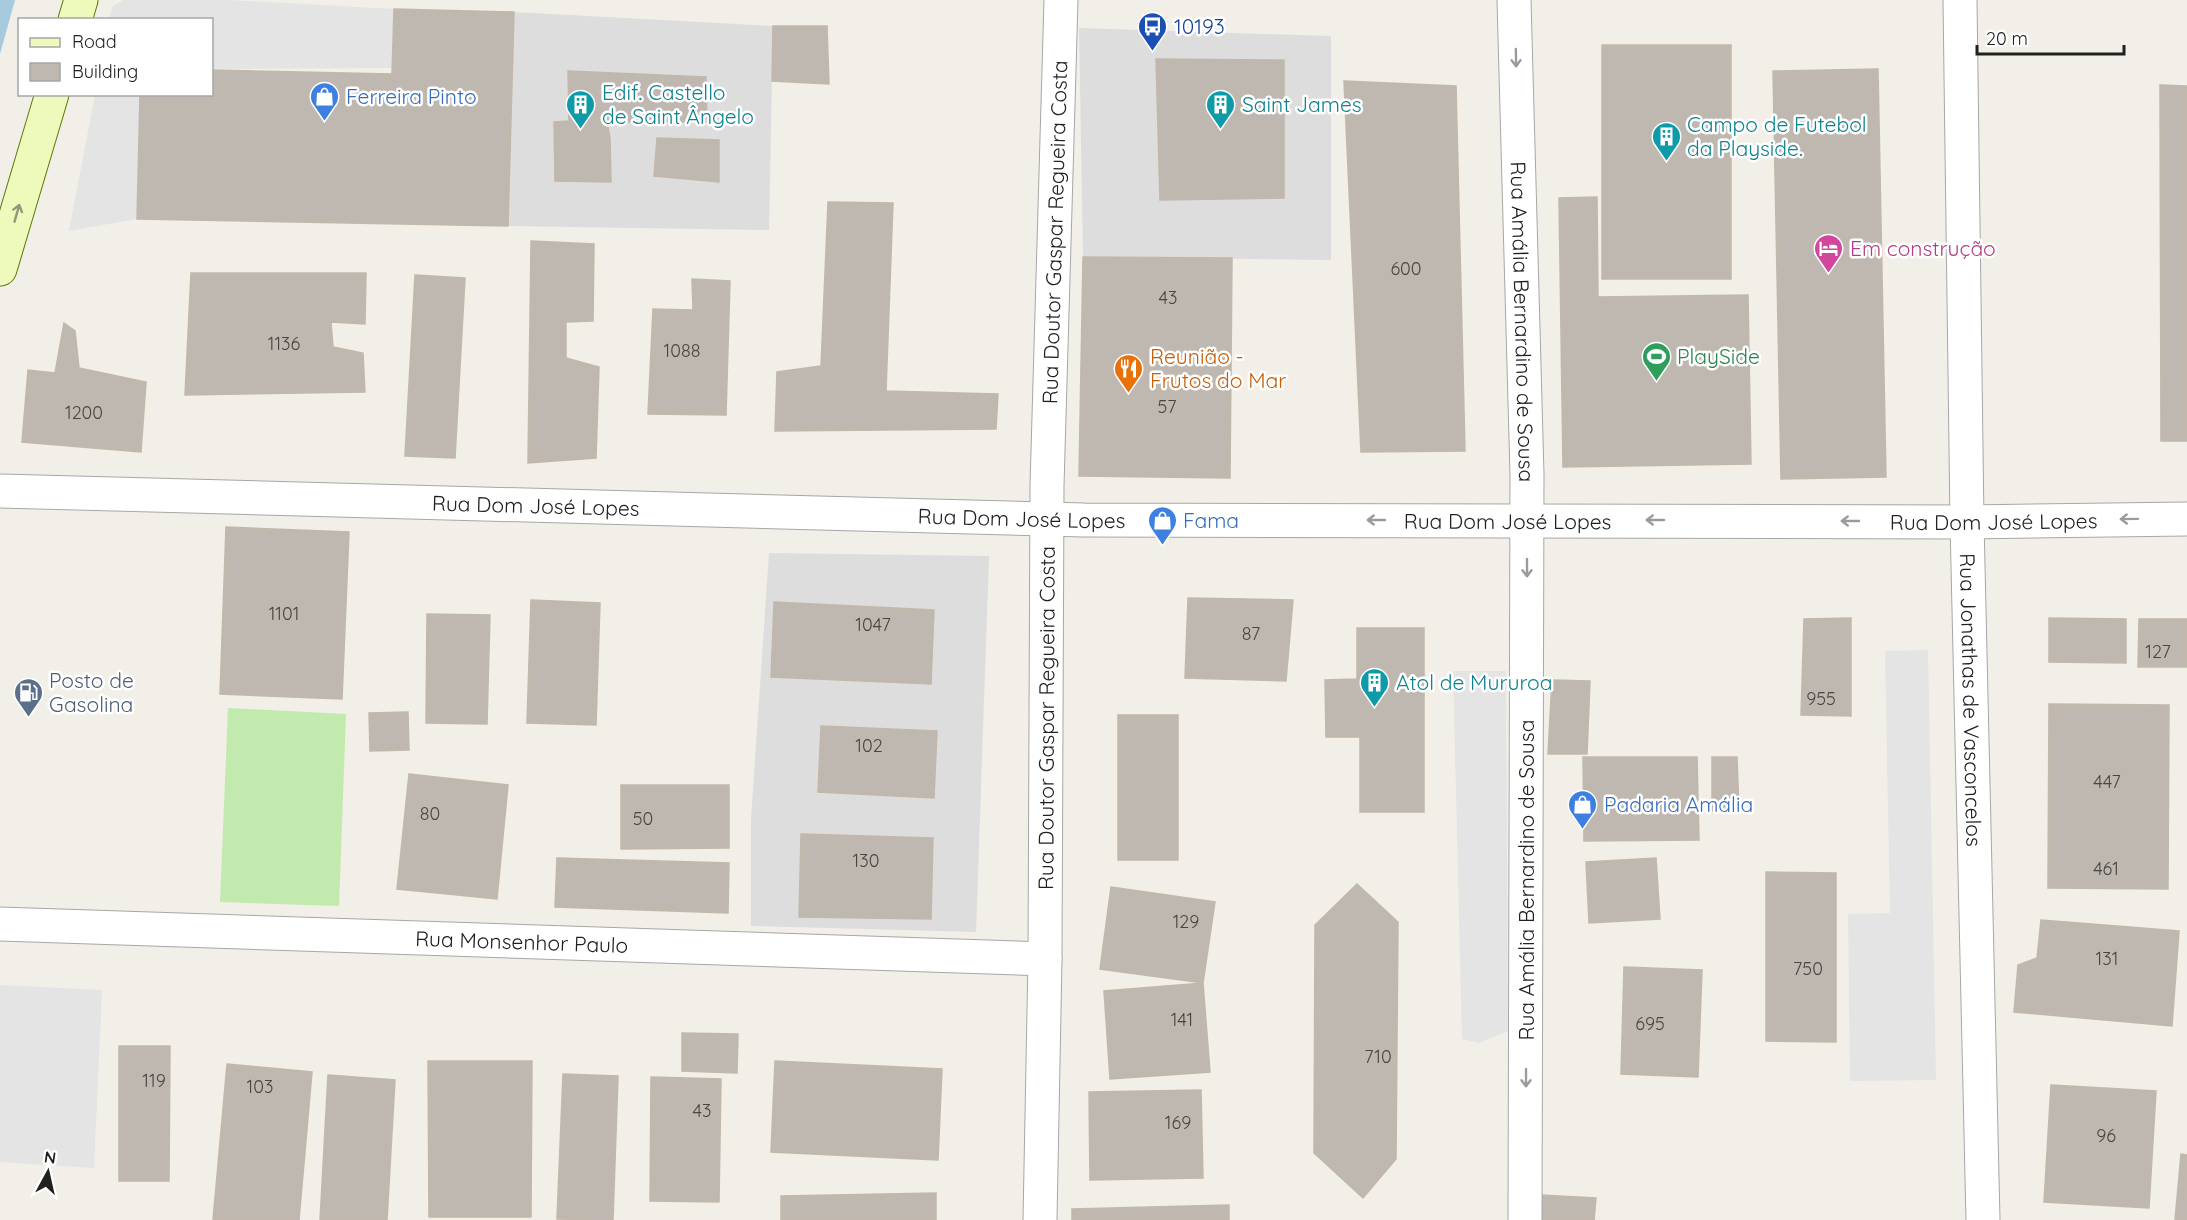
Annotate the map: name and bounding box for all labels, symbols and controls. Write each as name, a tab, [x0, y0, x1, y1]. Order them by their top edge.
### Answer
bus stop icon: 10193	[1137, 10, 1169, 52]
place label: 10193	[1174, 13, 1225, 39]
legend	[18, 18, 213, 96]
scale bar	[1977, 18, 2124, 56]
text: 20 m	[1986, 27, 2028, 50]
text: Road	[72, 30, 117, 53]
one-way arrow	[1510, 48, 1521, 68]
text: Building	[72, 60, 138, 83]
street label: Rua Doutor Gaspar Regueira Costa	[1036, 60, 1072, 404]
place label: Edif. Castello de Saint Ângelo	[602, 79, 754, 129]
shop icon: Ferreira Pinto	[309, 80, 341, 122]
place label: Ferreira Pinto	[346, 83, 477, 109]
building icon: Edif. Castello de Saint Ângelo	[565, 88, 597, 130]
building icon: Saint James	[1205, 88, 1237, 130]
place label: Saint James	[1242, 91, 1362, 117]
place label: Campo de Futebol da Playside.	[1687, 111, 1867, 161]
building icon: Campo de Futebol da Playside.	[1650, 120, 1682, 162]
street label: Rua Amália Bernardino de Sousa	[1505, 161, 1540, 482]
one-way arrow	[12, 204, 23, 223]
hotel icon: Em construção	[1813, 232, 1845, 274]
place label: Em construção	[1850, 235, 1996, 261]
house number: 600	[1390, 257, 1422, 280]
house number: 43	[1159, 286, 1177, 309]
house number: 1136	[268, 332, 301, 355]
house number: 1088	[664, 339, 700, 362]
sports icon: PlaySide	[1640, 340, 1672, 382]
place label: Reunião - Frutos do Mar	[1150, 343, 1286, 393]
place label: PlaySide	[1677, 343, 1760, 369]
restaurant icon: Reunião - Frutos do Mar	[1113, 352, 1145, 394]
house number: 57	[1157, 395, 1177, 418]
house number: 1200	[65, 401, 103, 424]
street label: Rua Dom José Lopes	[432, 490, 640, 521]
street label: Rua Dom José Lopes	[917, 503, 1125, 533]
shop icon: Fama	[1146, 504, 1178, 546]
place label: Fama	[1183, 507, 1239, 533]
street label: Rua Dom José Lopes	[1890, 507, 2098, 535]
street label: Rua Dom José Lopes	[1404, 508, 1611, 534]
one-way arrow	[1366, 514, 1386, 526]
one-way arrow	[1645, 514, 1665, 526]
one-way arrow	[2119, 514, 2139, 525]
one-way arrow	[1840, 515, 1860, 527]
street label: Rua Doutor Gaspar Regueira Costa	[1032, 546, 1060, 890]
street label: Rua Jonathas de Vasconcelos	[1955, 553, 1987, 847]
one-way arrow	[1522, 558, 1533, 578]
house number: 1101	[269, 602, 299, 625]
house number: 1047	[855, 613, 891, 636]
house number: 87	[1242, 622, 1260, 645]
house number: 127	[2145, 640, 2171, 663]
building icon: Atol de Mururoa	[1359, 666, 1391, 708]
place label: Posto de Gasolina	[49, 667, 134, 717]
place label: Atol de Mururoa	[1396, 669, 1552, 695]
fuel station icon: Posto de Gasolina	[12, 676, 44, 718]
house number: 955	[1806, 687, 1836, 710]
street label: Rua Amália Bernardino de Sousa	[1513, 720, 1539, 1040]
house number: 102	[855, 734, 883, 757]
house number: 447	[2093, 770, 2121, 793]
shop icon: Padaria Amália	[1567, 788, 1599, 830]
place label: Padaria Amália	[1604, 791, 1753, 817]
house number: 80	[420, 802, 440, 825]
house number: 50	[633, 807, 653, 830]
house number: 130	[853, 849, 879, 872]
house number: 461	[2093, 857, 2119, 880]
house number: 129	[1173, 910, 1199, 933]
street label: Rua Monsenhor Paulo	[415, 925, 629, 958]
house number: 131	[2096, 947, 2118, 970]
house number: 750	[1793, 957, 1823, 980]
house number: 141	[1171, 1008, 1193, 1031]
house number: 695	[1635, 1012, 1665, 1035]
house number: 710	[1364, 1045, 1392, 1068]
one-way arrow	[1520, 1068, 1531, 1088]
house number: 119	[142, 1069, 166, 1092]
house number: 103	[247, 1075, 273, 1098]
house number: 43	[693, 1099, 711, 1122]
house number: 169	[1165, 1111, 1191, 1134]
house number: 96	[2096, 1124, 2116, 1147]
north arrow	[18, 1142, 78, 1202]
text: N	[43, 1146, 57, 1168]

